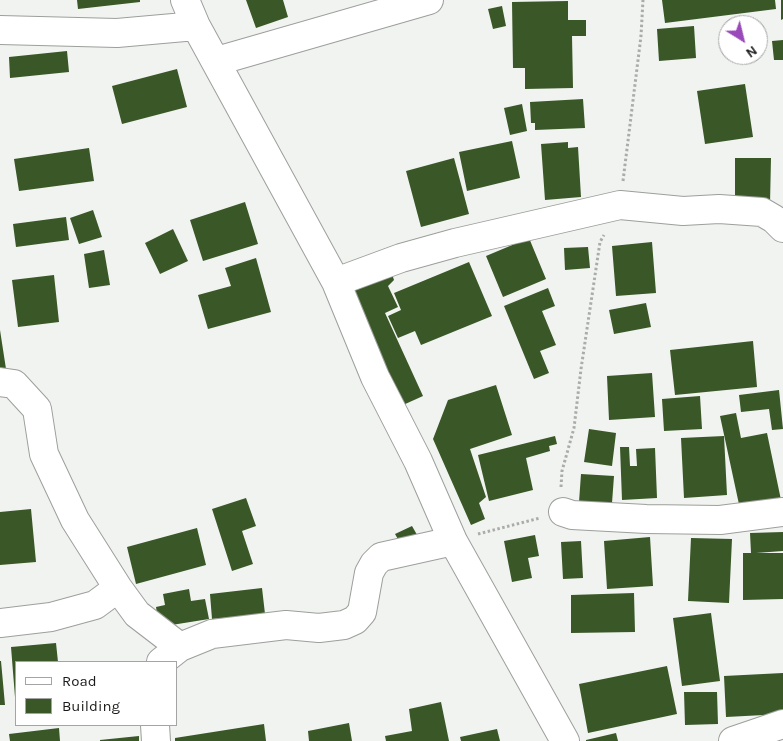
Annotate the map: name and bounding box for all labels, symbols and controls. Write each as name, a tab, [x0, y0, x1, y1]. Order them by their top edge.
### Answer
north arrow	[718, 15, 768, 65]
text: N	[742, 42, 761, 62]
legend	[15, 661, 178, 726]
text: Road	[62, 672, 97, 690]
text: Building	[62, 697, 120, 715]

